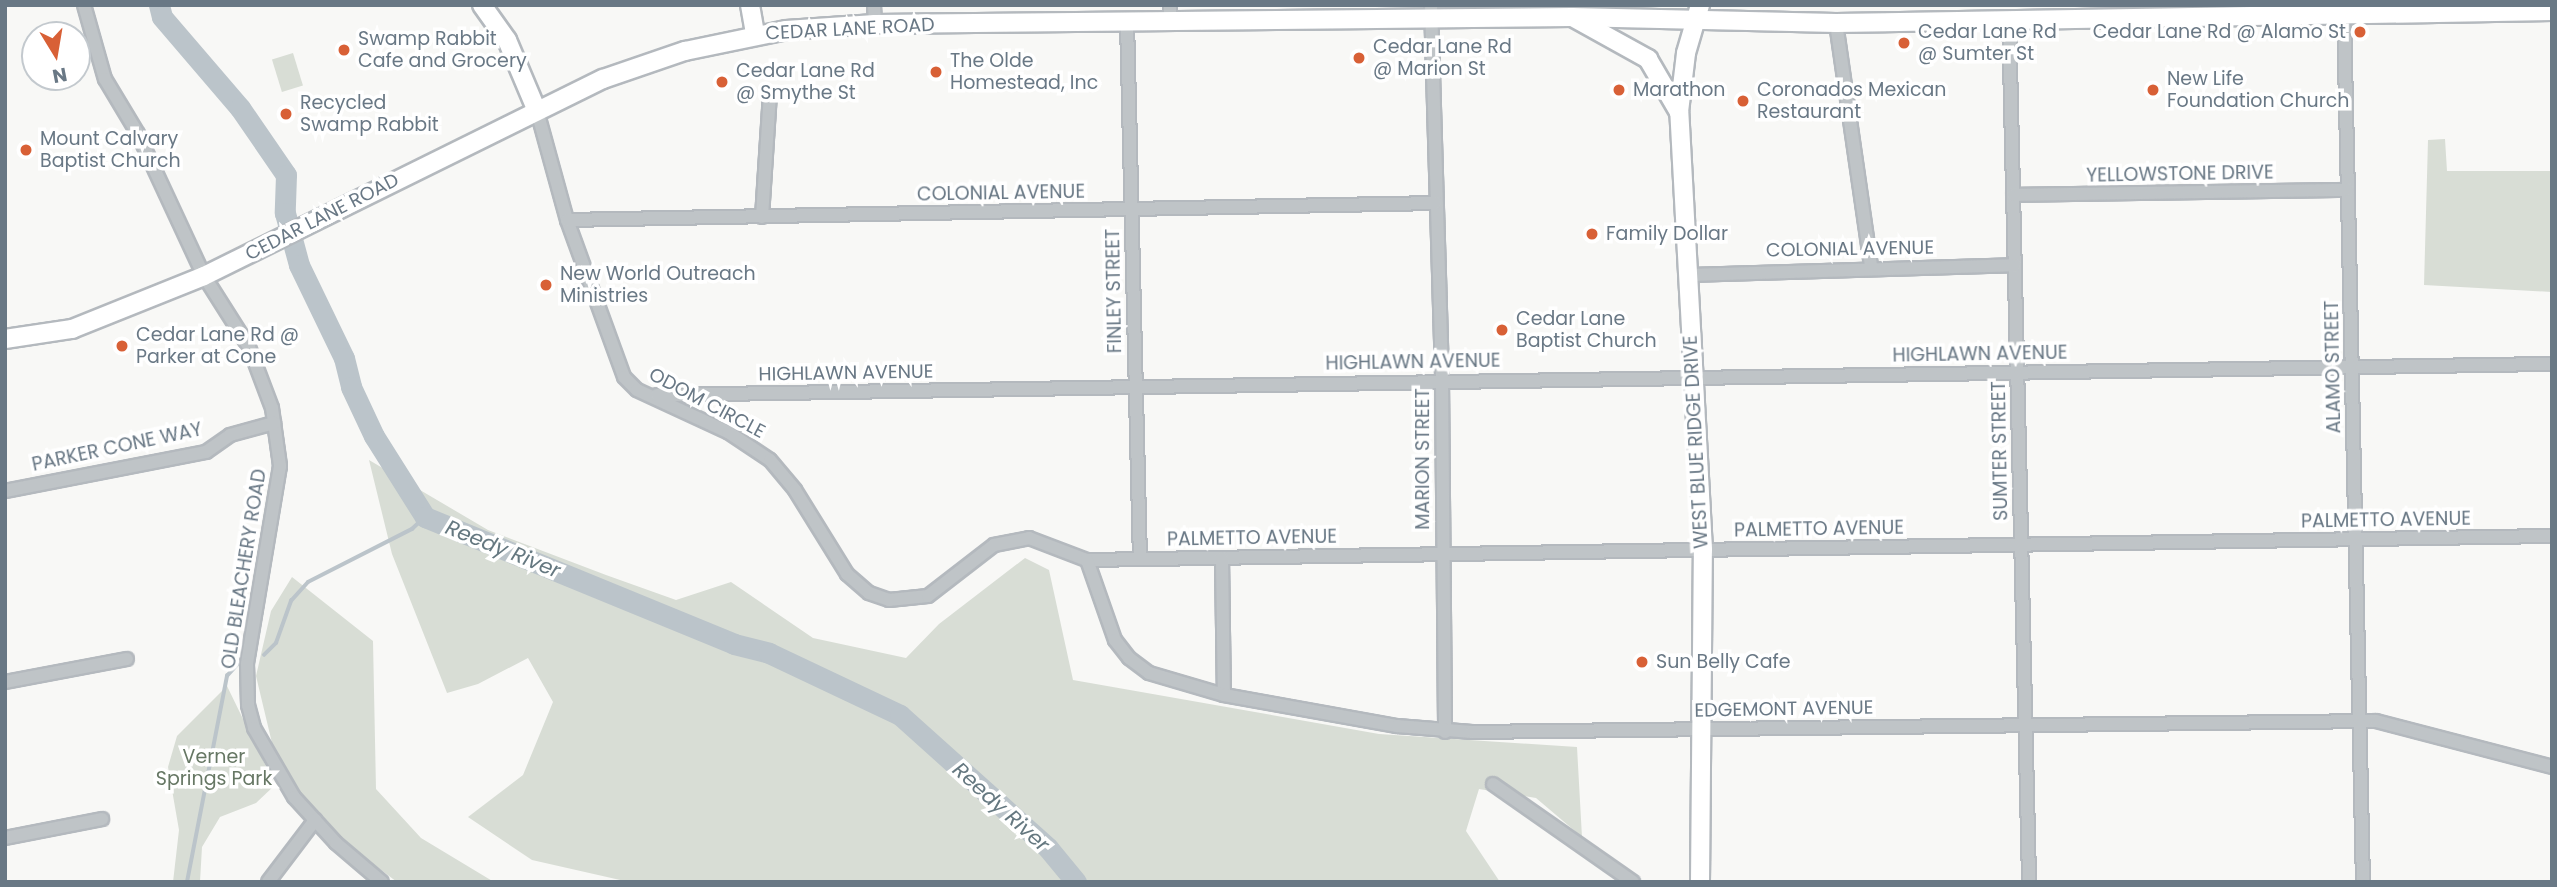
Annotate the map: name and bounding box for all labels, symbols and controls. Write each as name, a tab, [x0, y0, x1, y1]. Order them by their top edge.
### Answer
street label: CEDAR LANE ROAD	[765, 13, 935, 45]
north arrow	[21, 21, 91, 91]
place label: Cedar Lane Rd @ Sumter St	[1918, 21, 2057, 65]
place label: Cedar Lane Rd @ Alamo St	[2093, 21, 2346, 43]
marker: Cedar Lane Rd @ Alamo St	[2352, 24, 2368, 40]
place label: Swamp Rabbit Cafe and Grocery	[358, 28, 527, 72]
marker: Cedar Lane Rd @ Sumter St	[1896, 35, 1912, 51]
place label: Cedar Lane Rd @ Marion St	[1373, 36, 1512, 80]
marker: Swamp Rabbit Cafe and Grocery	[336, 42, 352, 58]
place label: The Olde Homestead, Inc	[950, 50, 1098, 94]
marker: Cedar Lane Rd @ Marion St	[1351, 50, 1367, 66]
place label: Cedar Lane Rd @ Smythe St	[736, 60, 875, 104]
text: N	[50, 61, 69, 90]
marker: The Olde Homestead, Inc	[928, 64, 944, 80]
place label: New Life Foundation Church	[2167, 68, 2349, 112]
marker: Cedar Lane Rd @ Smythe St	[714, 74, 730, 90]
place label: Marathon	[1633, 79, 1726, 101]
place label: Coronados Mexican Restaurant	[1757, 79, 1947, 123]
marker: Marathon	[1611, 82, 1627, 98]
marker: New Life Foundation Church	[2145, 82, 2161, 98]
place label: Recycled Swamp Rabbit	[300, 92, 439, 136]
marker: Coronados Mexican Restaurant	[1735, 93, 1751, 109]
marker: Recycled Swamp Rabbit	[278, 106, 294, 122]
place label: Mount Calvary Baptist Church	[40, 128, 181, 172]
marker: Mount Calvary Baptist Church	[18, 142, 34, 158]
street label: YELLOWSTONE DRIVE	[2086, 161, 2274, 187]
street label: CEDAR LANE ROAD	[241, 168, 403, 266]
street label: COLONIAL AVENUE	[917, 180, 1085, 206]
place label: Family Dollar	[1606, 223, 1728, 245]
marker: Family Dollar	[1584, 226, 1600, 242]
street label: FINLEY STREET	[1102, 229, 1126, 353]
street label: COLONIAL AVENUE	[1766, 236, 1934, 262]
place label: New World Outreach Ministries	[560, 263, 756, 307]
marker: New World Outreach Ministries	[538, 277, 554, 293]
street label: ALAMO STREET	[2320, 300, 2346, 434]
place label: Cedar Lane Baptist Church	[1516, 308, 1657, 352]
marker: Cedar Lane Baptist Church	[1494, 322, 1510, 338]
place label: Cedar Lane Rd @ Parker at Cone	[136, 324, 299, 368]
street label: WEST BLUE RIDGE DRIVE	[1679, 335, 1713, 549]
marker: Cedar Lane Rd @ Parker at Cone	[114, 338, 130, 354]
street label: HIGHLAWN AVENUE	[1892, 341, 2068, 367]
street label: HIGHLAWN AVENUE	[1325, 349, 1501, 375]
street label: HIGHLAWN AVENUE	[758, 360, 934, 386]
street label: ODOM CIRCLE	[645, 363, 769, 443]
street label: SUMTER STREET	[1987, 381, 2013, 521]
street label: MARION STREET	[1412, 388, 1434, 530]
street label: PARKER CONE WAY	[30, 418, 204, 476]
street label: OLD BLEACHERY ROAD	[217, 467, 271, 671]
street label: PALMETTO AVENUE	[2301, 507, 2471, 533]
water label: Reedy River	[442, 515, 564, 583]
street label: PALMETTO AVENUE	[1734, 516, 1904, 542]
street label: PALMETTO AVENUE	[1167, 525, 1337, 551]
place label: Sun Belly Cafe	[1656, 651, 1791, 673]
marker: Sun Belly Cafe	[1634, 654, 1650, 670]
street label: EDGEMONT AVENUE	[1694, 696, 1874, 722]
park label: Verner Springs Park	[156, 746, 272, 790]
water label: Reedy River	[947, 757, 1055, 857]

